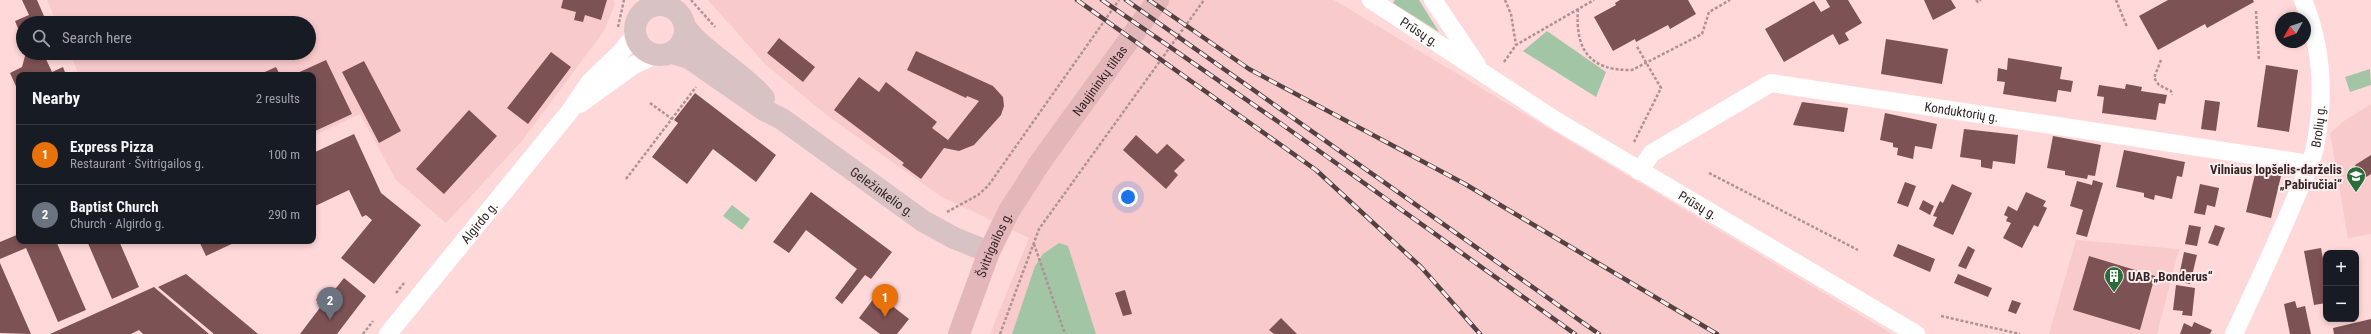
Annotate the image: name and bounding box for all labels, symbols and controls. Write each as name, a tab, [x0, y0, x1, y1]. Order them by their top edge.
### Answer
north arrow	[2275, 12, 2311, 48]
street label: Prūsų g.	[1398, 14, 1442, 50]
search box	[16, 16, 316, 60]
icon: search	[30, 27, 52, 49]
text: Search here	[62, 29, 132, 47]
street label: Naujininkų tiltas	[1069, 42, 1130, 118]
text: Nearby	[32, 88, 80, 108]
text: 2 results	[256, 91, 300, 106]
street label: Konduktorių g.	[1924, 99, 2000, 125]
street label: Brolių g.	[2308, 105, 2328, 149]
text: Express Pizza	[70, 138, 154, 156]
text: 1	[42, 147, 48, 162]
text: 100 m	[268, 147, 300, 162]
text: Restaurant · Švitrigailos g.	[70, 156, 204, 171]
place label: Vilniaus lopšelis-darželis „Pabiručiai“	[2210, 162, 2342, 192]
street label: Geležinkelio g.	[848, 164, 917, 220]
school or university icon: Vilniaus lopšelis-darželis „Pabiručiai“	[2345, 165, 2367, 193]
your location	[1118, 187, 1138, 207]
street label: Prūsų g.	[1676, 188, 1720, 222]
text: Baptist Church	[70, 198, 159, 216]
street label: Algirdo g.	[458, 198, 501, 246]
text: 2	[42, 207, 48, 222]
text: 290 m	[268, 207, 300, 222]
street label: Švitrigailos g.	[973, 209, 1015, 279]
text: Church · Algirdo g.	[70, 216, 165, 231]
map controls	[2323, 250, 2359, 322]
button: +	[2323, 250, 2359, 286]
building icon: UAB „Bonderus“	[2103, 265, 2125, 293]
place label: UAB „Bonderus“	[2128, 269, 2213, 284]
pin: 1	[872, 284, 898, 317]
button: −	[2323, 286, 2359, 322]
pin: 2	[317, 287, 343, 320]

